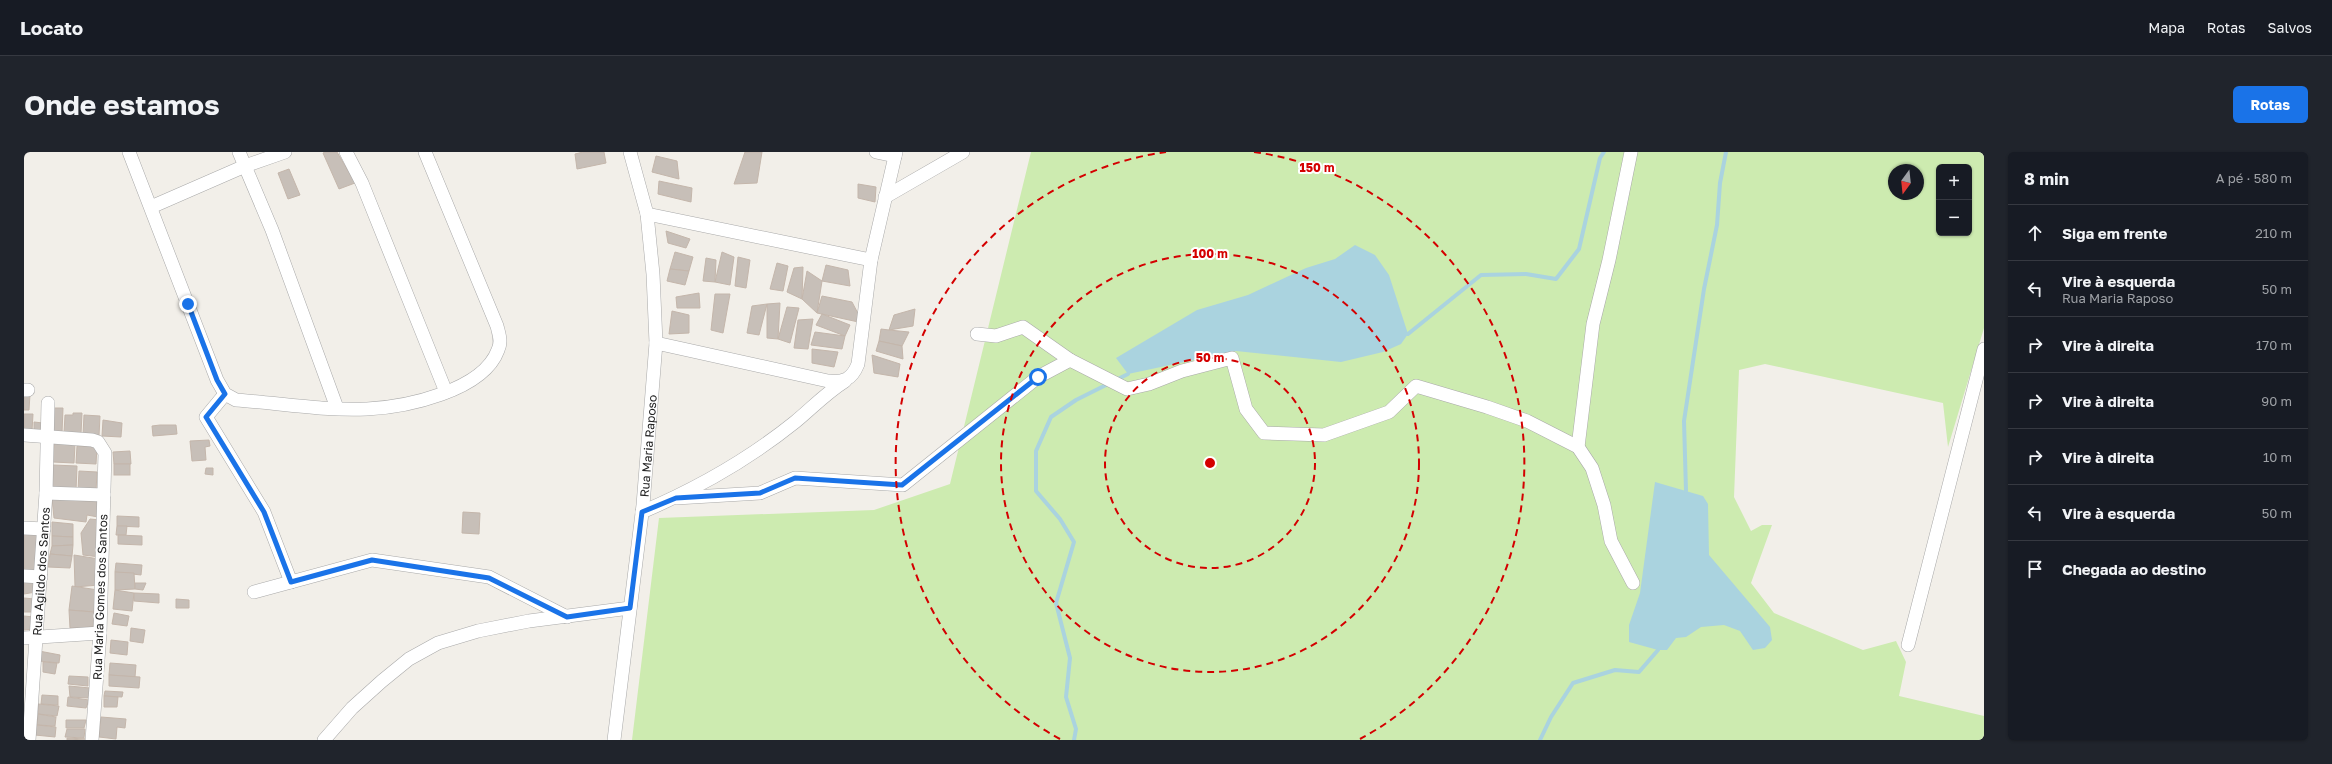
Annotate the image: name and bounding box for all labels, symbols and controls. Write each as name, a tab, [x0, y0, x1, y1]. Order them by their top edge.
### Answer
text: Locato	[20, 16, 83, 39]
text: Mapa	[2148, 19, 2185, 36]
text: Rotas	[2207, 19, 2246, 36]
text: Salvos	[2268, 19, 2312, 36]
button: Rotas	[2233, 86, 2308, 123]
text: Onde estamos	[24, 88, 220, 121]
text: 150 m	[1300, 160, 1334, 175]
north arrow	[1888, 164, 1924, 200]
map controls	[1936, 164, 1972, 236]
button: +	[1936, 164, 1972, 200]
text: 8 min	[2024, 168, 2069, 189]
text: A pé · 580 m	[2216, 170, 2292, 186]
button: −	[1936, 200, 1972, 236]
icon: ahead	[2024, 222, 2046, 244]
text: Siga em frente	[2062, 224, 2167, 242]
text: 210 m	[2255, 225, 2292, 241]
text: 100 m	[1192, 246, 1228, 261]
text: Vire à esquerda	[2062, 272, 2175, 290]
icon: left	[2024, 278, 2046, 300]
text: 50 m	[2262, 281, 2292, 297]
text: Rua Maria Raposo	[2062, 290, 2173, 306]
route end	[179, 295, 197, 313]
icon: right	[2024, 334, 2046, 356]
text: Vire à direita	[2062, 336, 2154, 354]
text: 170 m	[2256, 337, 2292, 353]
text: 50 m	[1196, 350, 1224, 365]
route start	[1029, 368, 1047, 386]
icon: right	[2024, 390, 2046, 412]
text: Vire à direita	[2062, 392, 2154, 410]
text: 90 m	[2261, 393, 2292, 409]
street label: Rua Maria Raposo	[636, 394, 659, 498]
icon: right	[2024, 446, 2046, 468]
text: Vire à direita	[2062, 448, 2154, 466]
text: 10 m	[2263, 449, 2292, 465]
centre of rings	[1203, 456, 1217, 470]
icon: left	[2024, 502, 2046, 524]
text: Vire à esquerda	[2062, 504, 2175, 522]
text: 50 m	[2262, 505, 2292, 521]
street label: Rua Agildo dos Santos	[29, 507, 53, 636]
street label: Rua Maria Gomes dos Santos	[90, 514, 110, 680]
icon: arrive	[2024, 558, 2046, 580]
text: Chegada ao destino	[2062, 560, 2206, 578]

